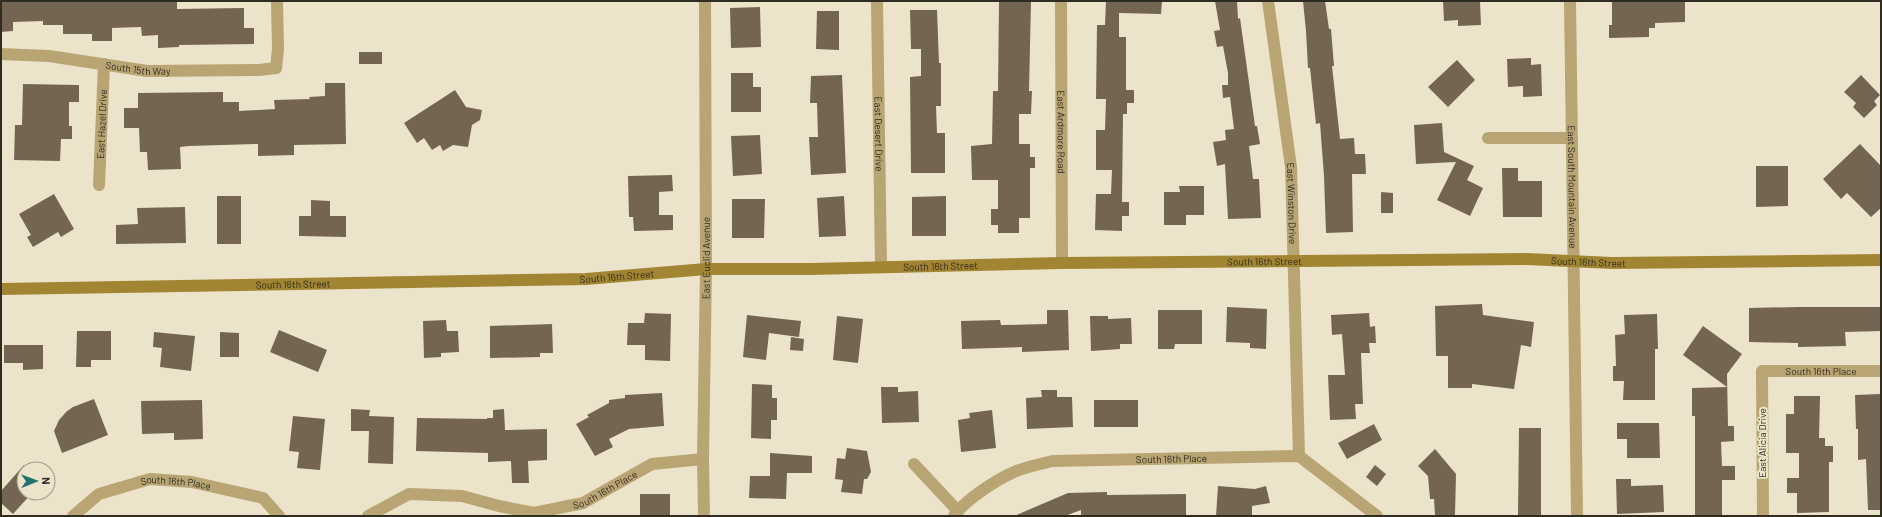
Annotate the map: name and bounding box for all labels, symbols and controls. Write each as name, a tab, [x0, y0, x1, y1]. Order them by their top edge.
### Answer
street label: South 15th Way	[105, 59, 171, 77]
street label: East Hazel Drive	[94, 89, 109, 159]
street label: East Ardmore Road	[1055, 90, 1068, 174]
street label: East Desert Drive	[872, 96, 886, 172]
street label: East South Mountain Avenue	[1566, 125, 1579, 249]
street label: East Winston Drive	[1284, 162, 1299, 244]
street label: East Euclid Avenue	[700, 217, 712, 299]
street label: South 16th Street	[1551, 254, 1626, 269]
street label: South 16th Street	[1227, 255, 1302, 268]
street label: South 16th Street	[903, 259, 978, 273]
street label: South 16th Street	[579, 267, 655, 285]
street label: South 16th Street	[256, 277, 331, 291]
street label: South 16th Place	[1785, 365, 1857, 377]
street label: East Alicia Drive	[1756, 408, 1768, 478]
street label: South 16th Place	[1136, 452, 1207, 465]
north arrow	[16, 461, 56, 501]
street label: South 16th Place	[572, 468, 639, 511]
street label: South 16th Place	[139, 473, 212, 492]
text: N	[40, 477, 53, 485]

